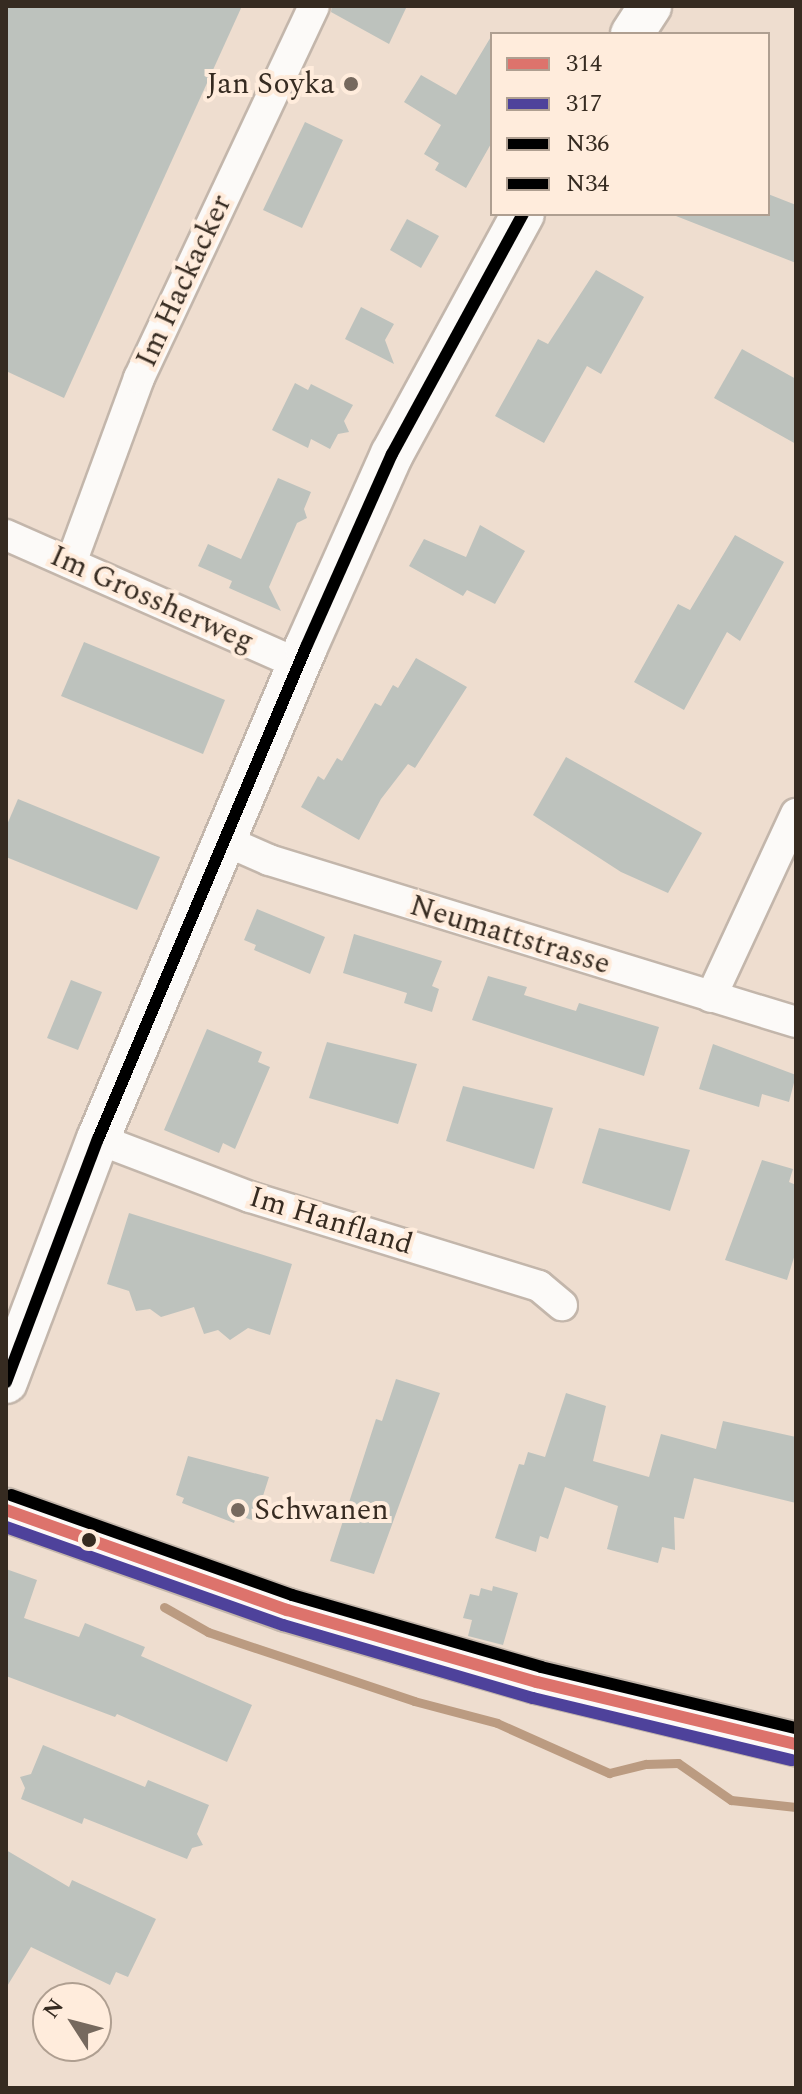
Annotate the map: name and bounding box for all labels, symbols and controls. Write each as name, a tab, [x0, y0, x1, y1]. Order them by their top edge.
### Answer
legend	[490, 32, 770, 216]
text: 314	[566, 46, 602, 82]
place label: Jan Soyka	[206, 66, 335, 102]
marker: Jan Soyka	[342, 75, 360, 93]
text: 317	[566, 86, 602, 122]
text: N36	[566, 126, 609, 162]
text: N34	[566, 166, 609, 202]
street label: Im Hackacker	[128, 189, 240, 373]
street label: Im Grossherweg	[45, 538, 259, 660]
street label: Neumattstrasse	[406, 887, 614, 983]
street label: Im Hanfland	[245, 1179, 417, 1263]
place label: Schwanen	[254, 1492, 389, 1528]
marker: Schwanen	[229, 1501, 247, 1519]
unlabelled marker	[81, 1532, 97, 1548]
north arrow	[32, 1982, 112, 2062]
text: N	[35, 1992, 72, 2026]

